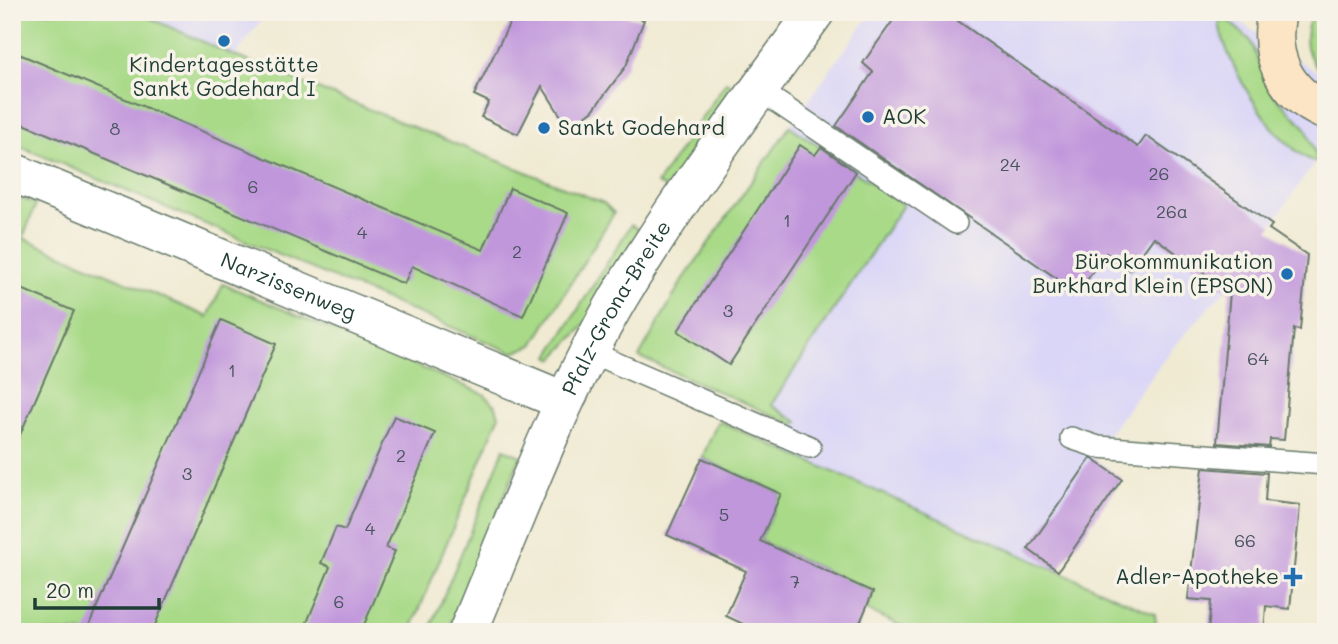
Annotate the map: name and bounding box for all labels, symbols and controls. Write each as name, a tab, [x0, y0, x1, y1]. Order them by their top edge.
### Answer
marker: Kindertagesstätte Sankt Godehard I	[216, 33, 232, 49]
place label: Kindertagesstätte Sankt Godehard I	[129, 50, 319, 101]
place label: AOK	[882, 102, 926, 129]
marker: AOK	[860, 109, 876, 125]
place label: Sankt Godehard	[558, 113, 725, 140]
house number: 8	[110, 116, 121, 140]
marker: Sankt Godehard	[536, 120, 552, 136]
house number: 24	[1000, 152, 1021, 176]
house number: 26	[1149, 161, 1169, 185]
house number: 6	[248, 174, 258, 198]
house number: 26a	[1156, 199, 1188, 223]
house number: 1	[783, 208, 791, 232]
street label: Pfalz-Grona-Breite	[555, 214, 676, 399]
house number: 4	[357, 220, 368, 244]
house number: 2	[512, 239, 522, 263]
street label: Narzissenweg	[217, 245, 360, 325]
place label: Bürokommunikation Burkhard Klein (EPSON)	[1032, 247, 1273, 298]
marker: Bürokommunikation Burkhard Klein (EPSON)	[1279, 266, 1295, 282]
house number: 3	[723, 298, 733, 322]
house number: 64	[1247, 346, 1269, 370]
house number: 1	[228, 358, 236, 382]
house number: 2	[396, 443, 406, 467]
house number: 3	[182, 461, 192, 485]
house number: 5	[719, 502, 729, 526]
house number: 4	[365, 516, 376, 540]
house number: 66	[1234, 528, 1256, 552]
place label: Adler-Apotheke	[1115, 562, 1279, 589]
scale bar	[35, 567, 159, 611]
house number: 7	[790, 569, 800, 593]
marker: Adler-Apotheke	[1285, 569, 1301, 585]
text: 20 m	[46, 576, 94, 603]
house number: 6	[334, 589, 344, 613]

